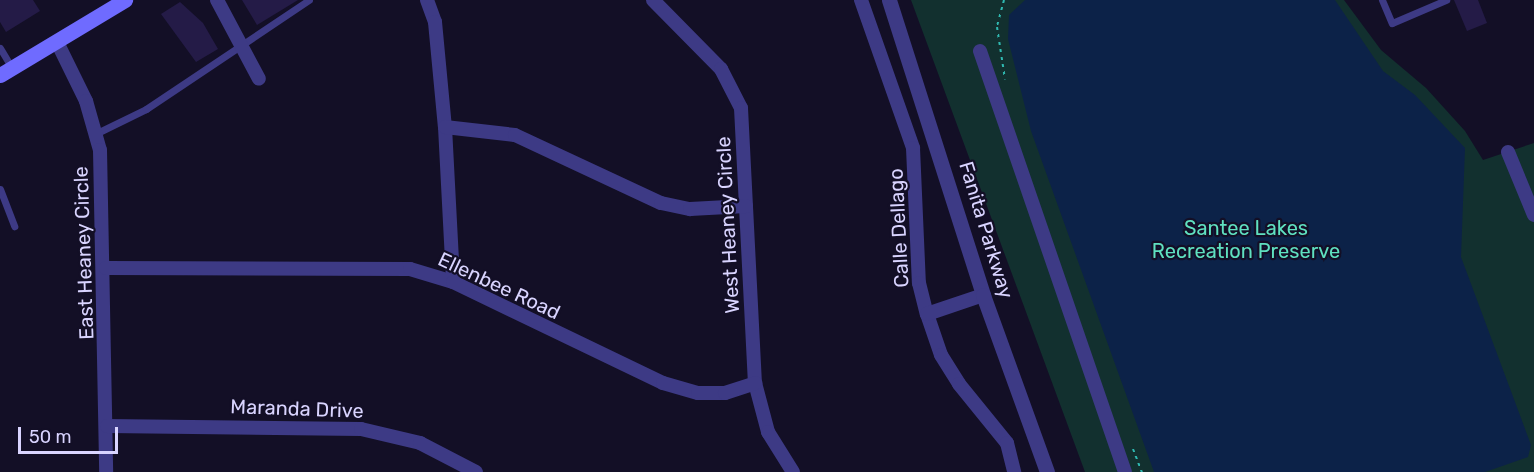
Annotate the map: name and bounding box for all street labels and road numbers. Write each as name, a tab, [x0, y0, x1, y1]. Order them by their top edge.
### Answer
street label: West Heaney Circle	[711, 136, 745, 314]
street label: Fanita Parkway	[954, 159, 1018, 301]
street label: East Heaney Circle	[69, 166, 99, 340]
street label: Calle Dellago	[884, 168, 914, 288]
street label: Ellenbee Road	[434, 247, 564, 325]
street label: Maranda Drive	[230, 395, 364, 423]

